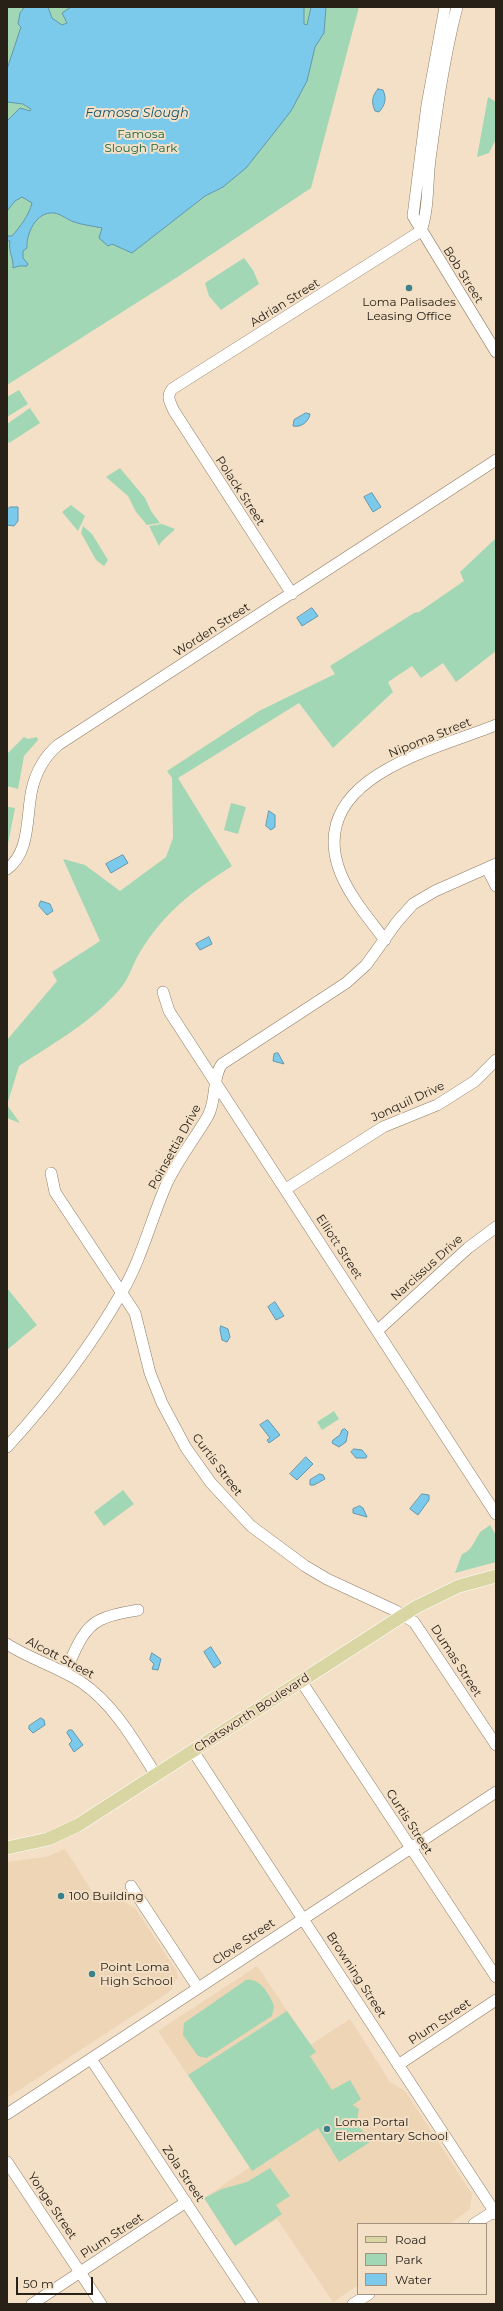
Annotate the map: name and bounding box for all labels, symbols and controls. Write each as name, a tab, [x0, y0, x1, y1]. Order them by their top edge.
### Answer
water label: Famosa Slough	[85, 105, 189, 121]
park label: Famosa Slough Park	[104, 127, 178, 155]
street label: Bob Street	[440, 244, 486, 306]
street label: Adrian Street	[248, 276, 322, 330]
marker: Loma Palisades Leasing Office	[404, 283, 414, 293]
place label: Loma Palisades Leasing Office	[362, 295, 456, 323]
street label: Polack Street	[212, 454, 268, 528]
street label: Worden Street	[171, 600, 253, 660]
street label: Nipoma Street	[387, 715, 473, 761]
street label: Jonquil Drive	[369, 1079, 447, 1125]
street label: Poinsettia Drive	[146, 1102, 204, 1192]
street label: Elliott Street	[313, 1212, 365, 1282]
street label: Narcissus Drive	[388, 1232, 466, 1304]
street label: Curtis Street	[189, 1431, 245, 1499]
street label: Dumas Street	[427, 1622, 485, 1700]
street label: Alcott Street	[24, 1634, 96, 1682]
street label: Chatsworth Boulevard	[192, 1670, 312, 1756]
street label: Curtis Street	[383, 1787, 435, 1857]
place label: 100 Building	[69, 1889, 144, 1903]
marker: 100 Building	[56, 1891, 66, 1901]
street label: Clove Street	[210, 1916, 278, 1968]
street label: Browning Street	[323, 1930, 389, 2020]
place label: Point Loma High School	[100, 1960, 173, 1988]
marker: Point Loma High School	[87, 1969, 97, 1979]
street label: Plum Street	[406, 1996, 474, 2048]
place label: Loma Portal Elementary School	[335, 2115, 448, 2143]
marker: Loma Portal Elementary School	[322, 2124, 332, 2134]
street label: Zola Street	[159, 2143, 207, 2205]
street label: Yonge Street	[24, 2170, 80, 2242]
street label: Plum Street	[78, 2210, 146, 2262]
legend	[357, 2223, 487, 2295]
text: Road	[395, 2232, 426, 2247]
text: Park	[395, 2252, 422, 2267]
scale bar	[18, 2269, 95, 2295]
text: Water	[395, 2272, 431, 2287]
text: 50 m	[23, 2276, 54, 2291]

